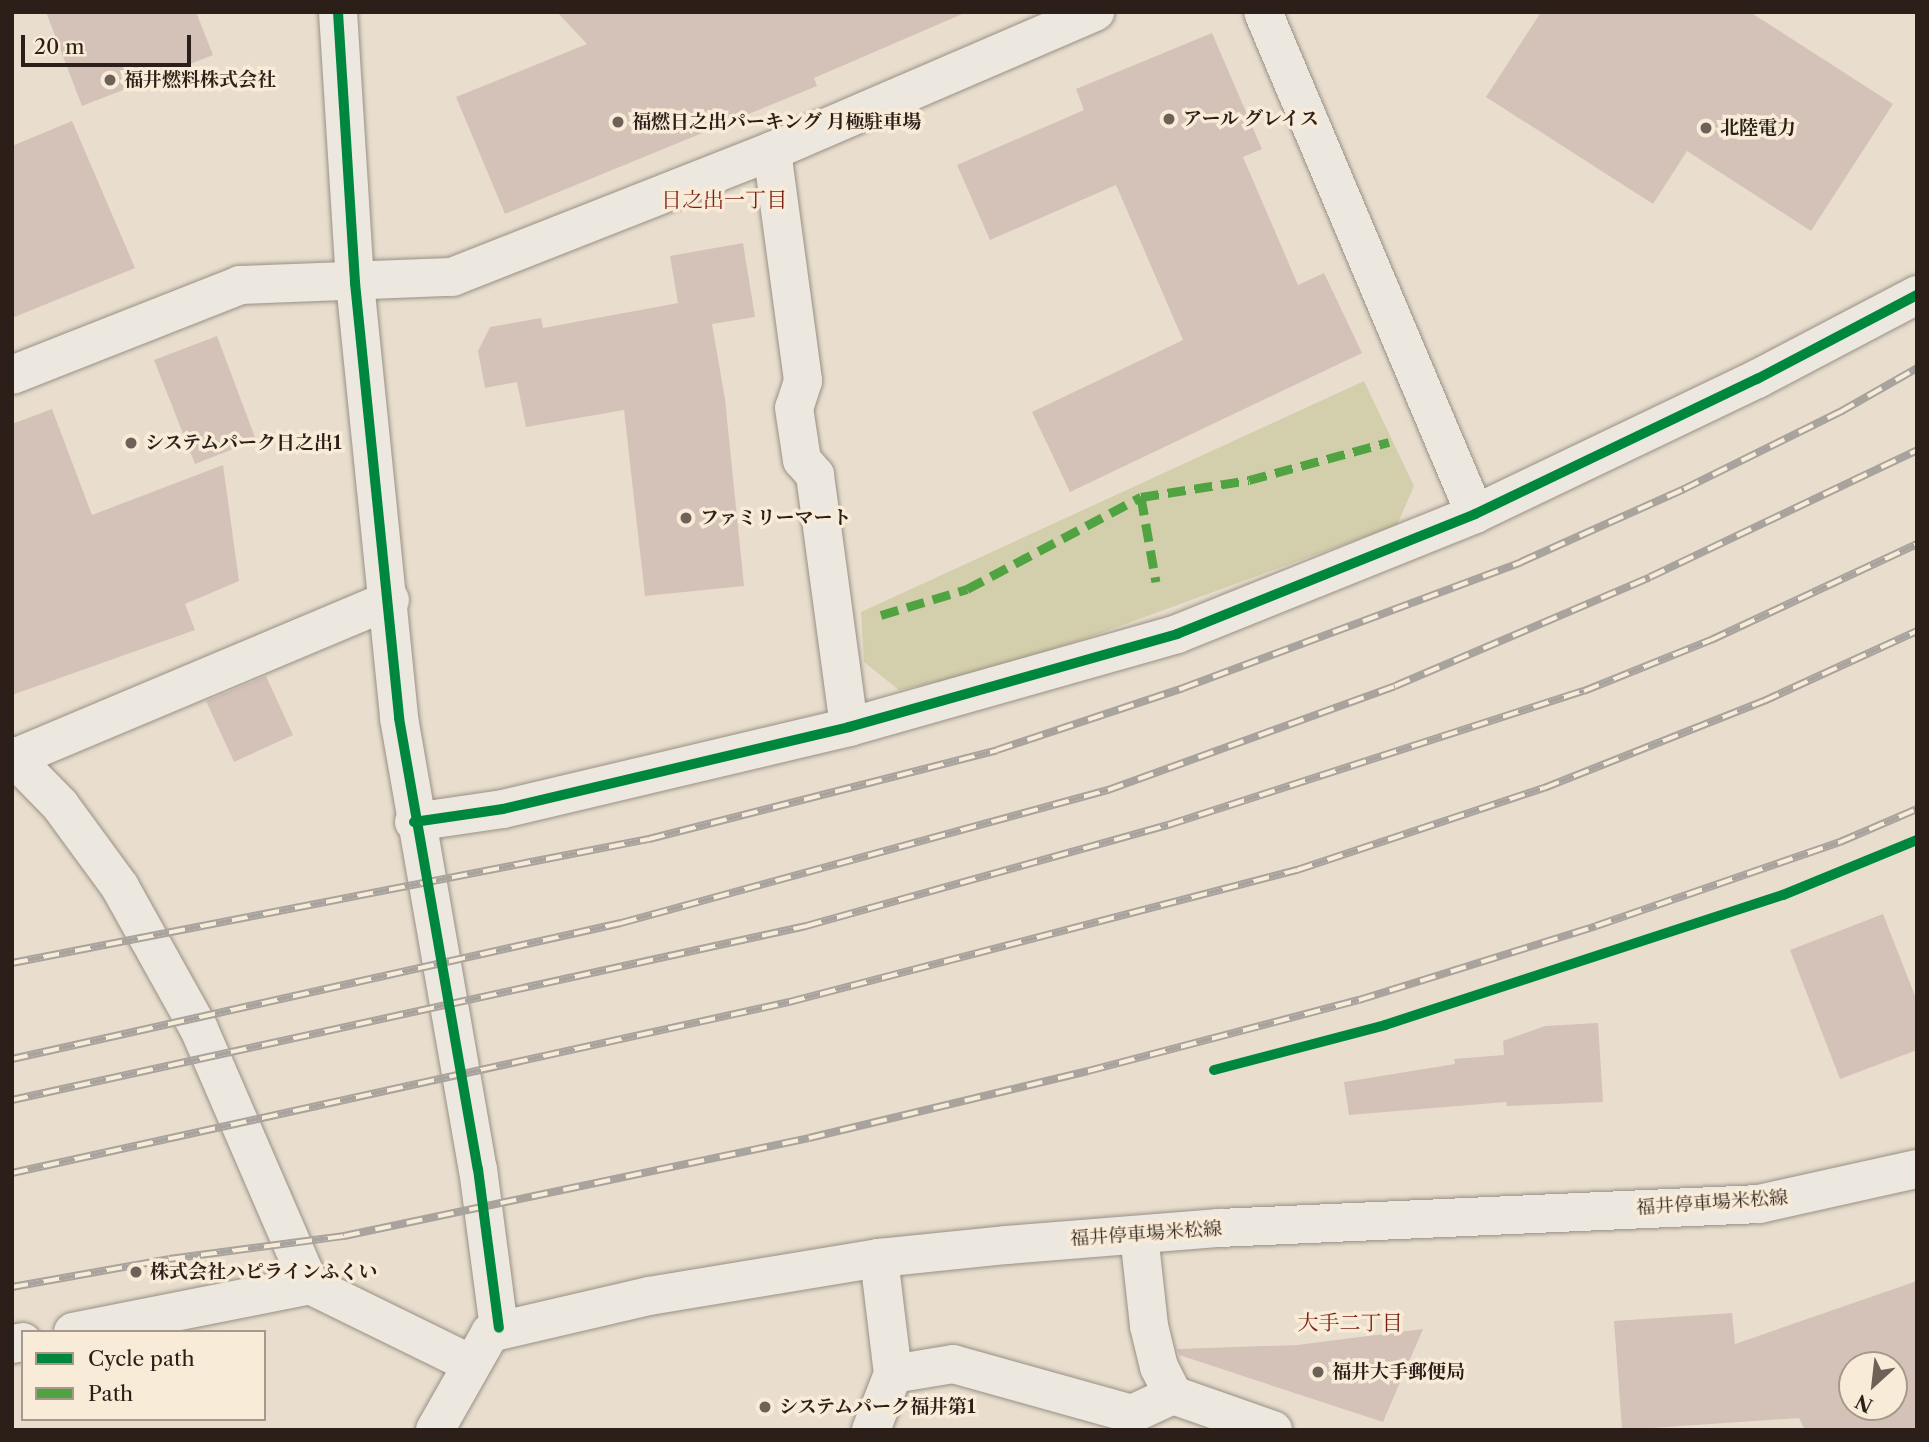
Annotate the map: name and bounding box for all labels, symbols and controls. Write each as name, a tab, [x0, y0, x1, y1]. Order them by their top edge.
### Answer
scale bar	[24, 21, 194, 65]
text: 20 m	[34, 34, 85, 59]
place label: 福井燃料株式会社	[124, 69, 276, 91]
marker: 福井燃料株式会社	[102, 72, 118, 88]
place label: アール グレイス	[1183, 108, 1320, 130]
place label: 福燃日之出パーキング 月極駐車場	[632, 111, 922, 133]
marker: アール グレイス	[1161, 111, 1177, 127]
marker: 福燃日之出パーキング 月極駐車場	[610, 114, 626, 130]
place label: 北陸電力	[1720, 117, 1796, 139]
marker: 北陸電力	[1698, 120, 1714, 136]
district label: 日之出一丁目	[661, 187, 787, 213]
place label: システムパーク日之出1	[145, 432, 344, 454]
marker: システムパーク日之出1	[123, 435, 139, 451]
place label: ファミリーマート	[700, 507, 852, 529]
marker: ファミリーマート	[678, 510, 694, 526]
street label: 福井停車場米松線	[1635, 1186, 1789, 1220]
street label: 福井停車場米松線	[1069, 1217, 1223, 1251]
place label: 株式会社ハピラインふくい	[150, 1261, 378, 1283]
marker: 株式会社ハピラインふくい	[128, 1264, 144, 1280]
district label: 大手二丁目	[1298, 1310, 1402, 1336]
legend	[21, 1330, 266, 1421]
text: Cycle path	[88, 1346, 195, 1371]
north arrow	[1838, 1351, 1908, 1421]
place label: 福井大手郵便局	[1332, 1361, 1465, 1383]
marker: 福井大手郵便局	[1310, 1364, 1326, 1380]
text: Path	[88, 1381, 133, 1406]
text: N	[1852, 1389, 1877, 1417]
place label: システムパーク福井第1	[779, 1396, 978, 1418]
marker: システムパーク福井第1	[757, 1399, 773, 1415]

